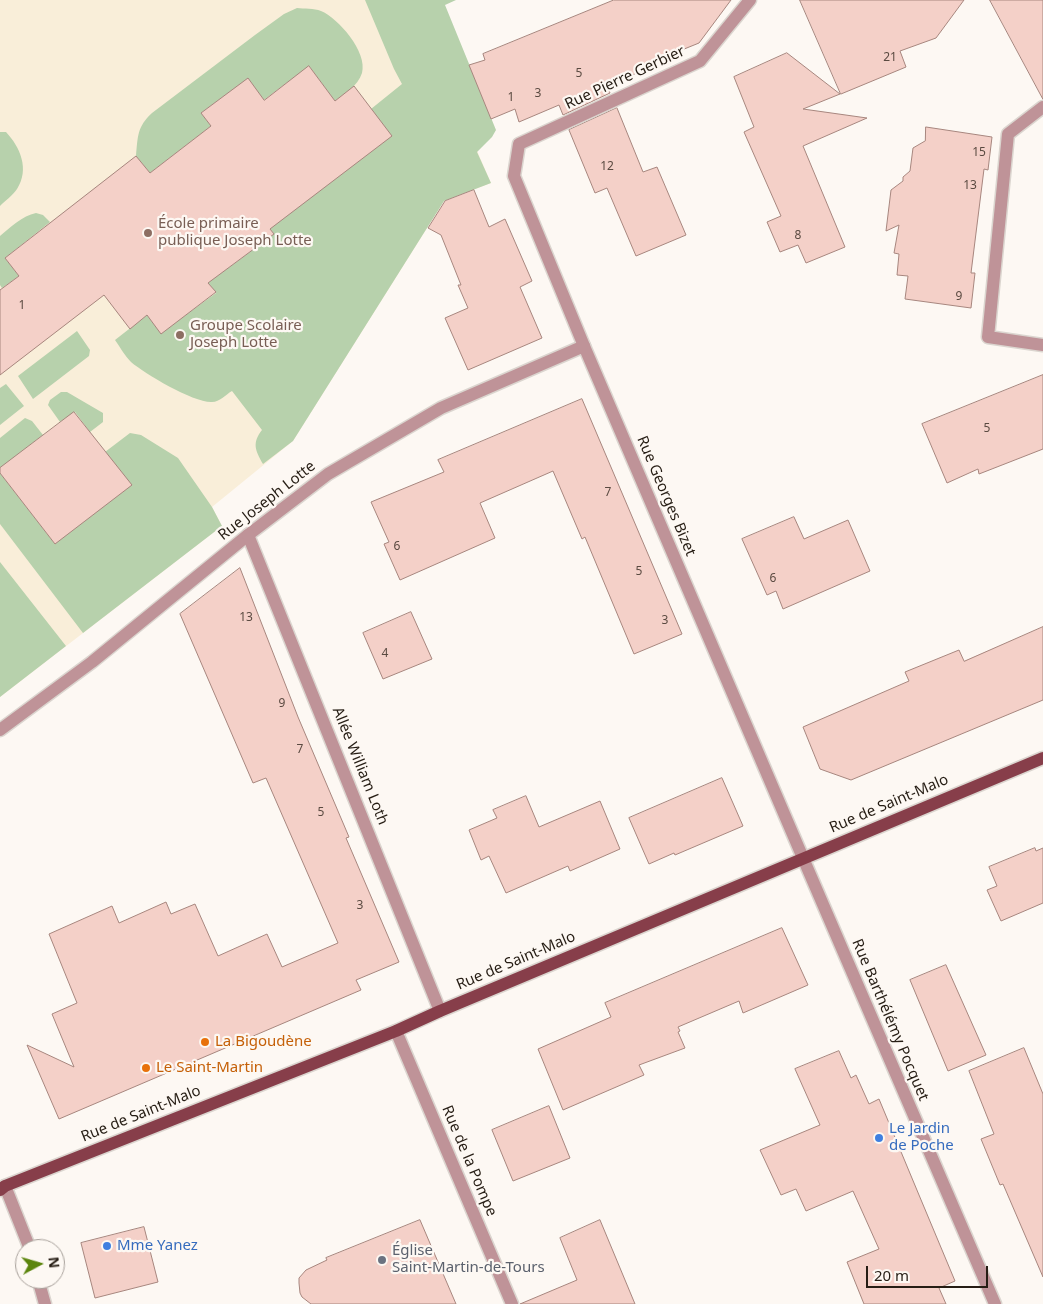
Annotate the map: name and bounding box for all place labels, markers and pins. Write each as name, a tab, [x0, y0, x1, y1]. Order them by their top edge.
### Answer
place label: École primaire publique Joseph Lotte	[158, 215, 312, 250]
marker: École primaire publique Joseph Lotte	[142, 227, 154, 239]
place label: Groupe Scolaire Joseph Lotte	[190, 317, 302, 352]
marker: Groupe Scolaire Joseph Lotte	[174, 329, 186, 341]
place label: La Bigoudène	[215, 1033, 312, 1051]
marker: La Bigoudène	[199, 1036, 211, 1048]
place label: Le Saint-Martin	[156, 1059, 263, 1077]
marker: Le Saint-Martin	[140, 1062, 152, 1074]
place label: Le Jardin de Poche	[889, 1120, 954, 1155]
marker: Le Jardin de Poche	[873, 1132, 885, 1144]
place label: Mme Yanez	[117, 1237, 198, 1255]
marker: Mme Yanez	[101, 1240, 113, 1252]
place label: Église Saint-Martin-de-Tours	[392, 1242, 545, 1277]
marker: Église Saint-Martin-de-Tours	[376, 1254, 388, 1266]

